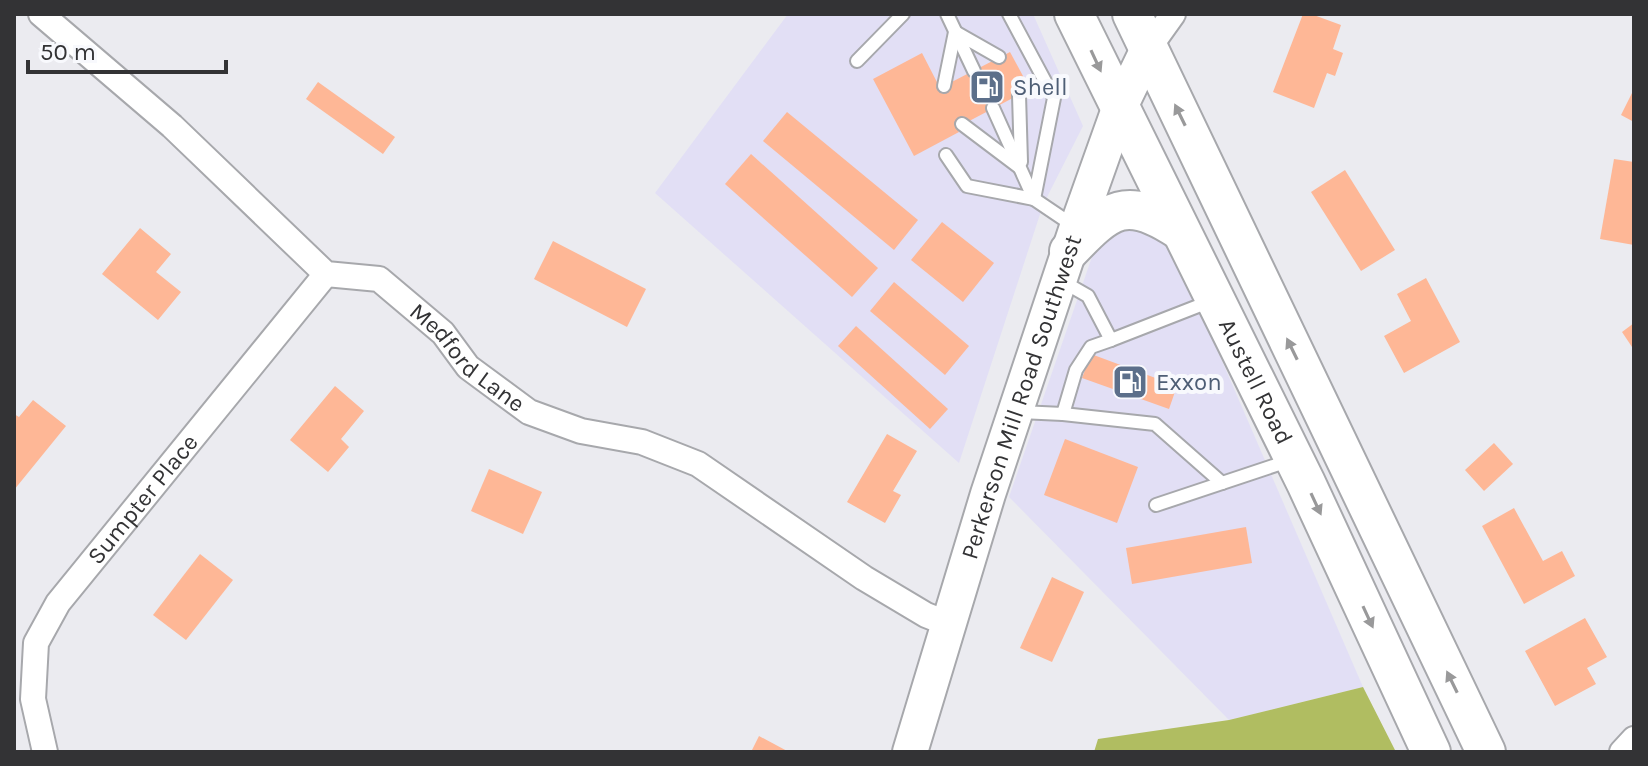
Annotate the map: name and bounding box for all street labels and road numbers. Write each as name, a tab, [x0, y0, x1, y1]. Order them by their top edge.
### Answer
street label: Perkerson Mill Road Southwest	[955, 231, 1087, 562]
street label: Medford Lane	[404, 297, 530, 418]
street label: Austell Road	[1213, 314, 1299, 449]
street label: Sumpter Place	[81, 429, 204, 570]

